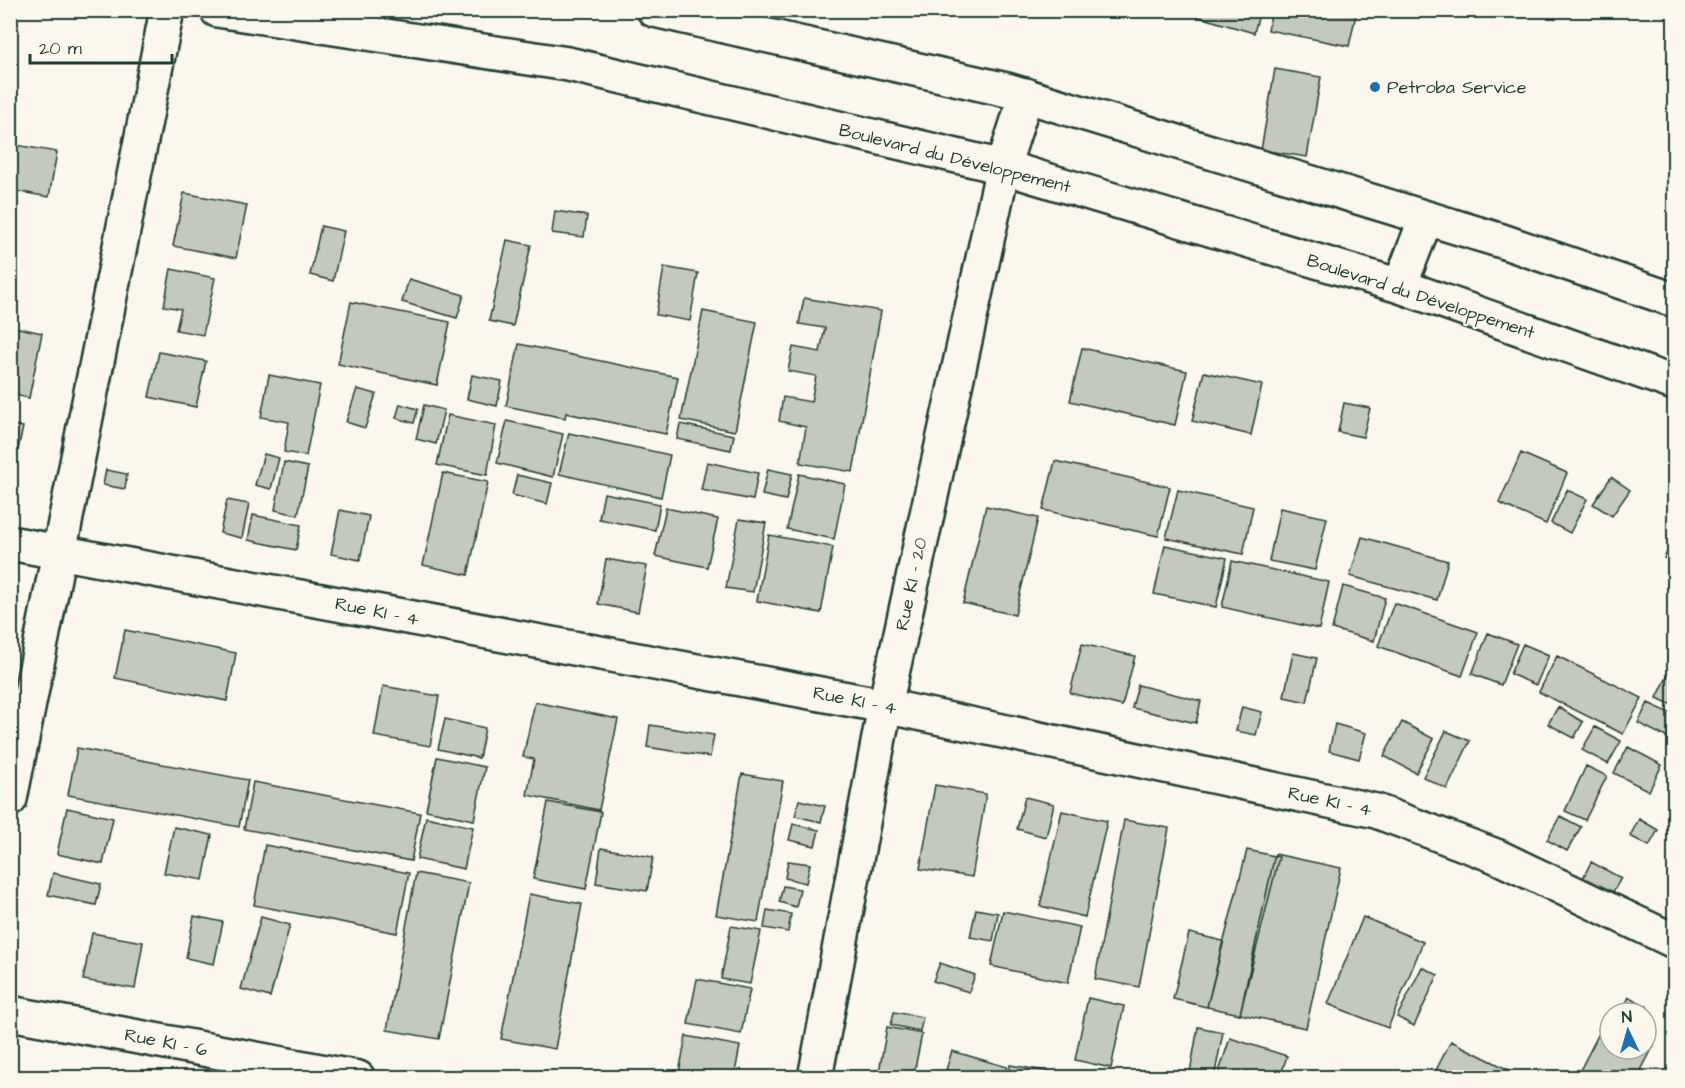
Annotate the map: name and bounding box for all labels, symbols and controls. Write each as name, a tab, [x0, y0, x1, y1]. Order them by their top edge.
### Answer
scale bar	[30, 27, 172, 65]
text: 20 m	[39, 36, 82, 61]
place label: Petroba Service	[1387, 75, 1527, 100]
marker: Petroba Service	[1368, 80, 1382, 94]
street label: Boulevard du Développement	[836, 118, 1074, 200]
street label: Boulevard du Développement	[1304, 248, 1539, 345]
street label: Rue KI - 20	[889, 535, 934, 633]
street label: Rue KI - 4	[333, 591, 421, 632]
street label: Rue KI - 4	[811, 680, 899, 721]
street label: Rue KI - 4	[1286, 780, 1374, 823]
north arrow	[1598, 1001, 1658, 1061]
text: N	[1621, 1006, 1633, 1028]
street label: Rue KI - 6	[122, 1022, 209, 1063]

